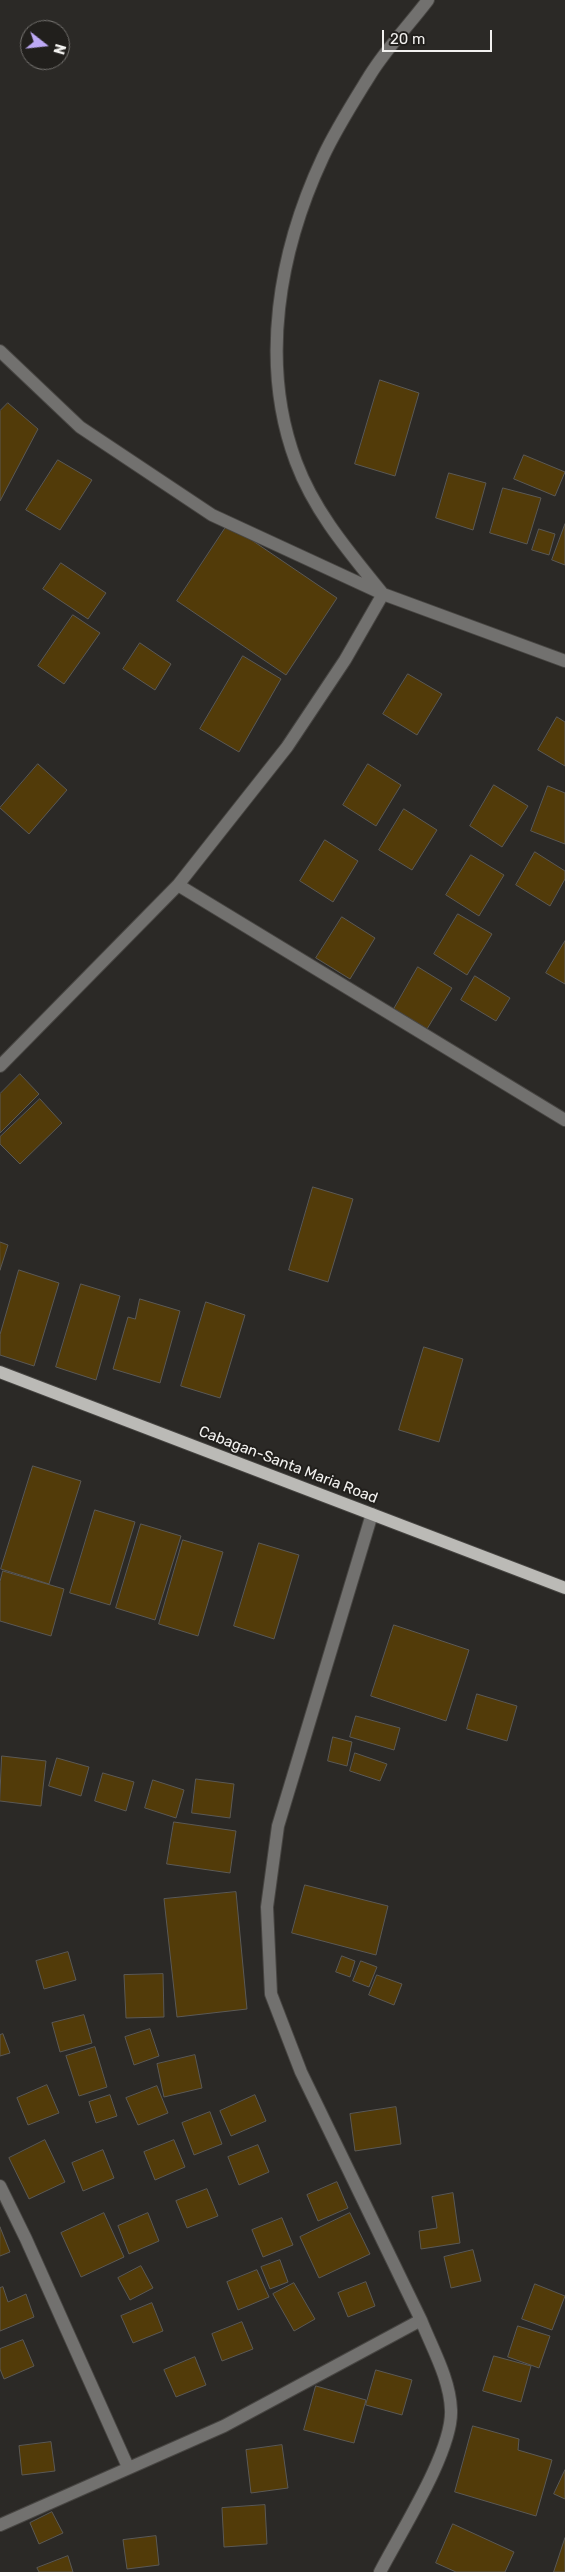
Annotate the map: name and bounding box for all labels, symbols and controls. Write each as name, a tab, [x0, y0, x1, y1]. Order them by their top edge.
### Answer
north arrow	[20, 20, 70, 70]
scale bar	[385, 20, 495, 52]
text: 20 m	[390, 30, 425, 48]
text: N	[49, 42, 69, 56]
street label: Cabagan-Santa Maria Road	[196, 1423, 380, 1507]

